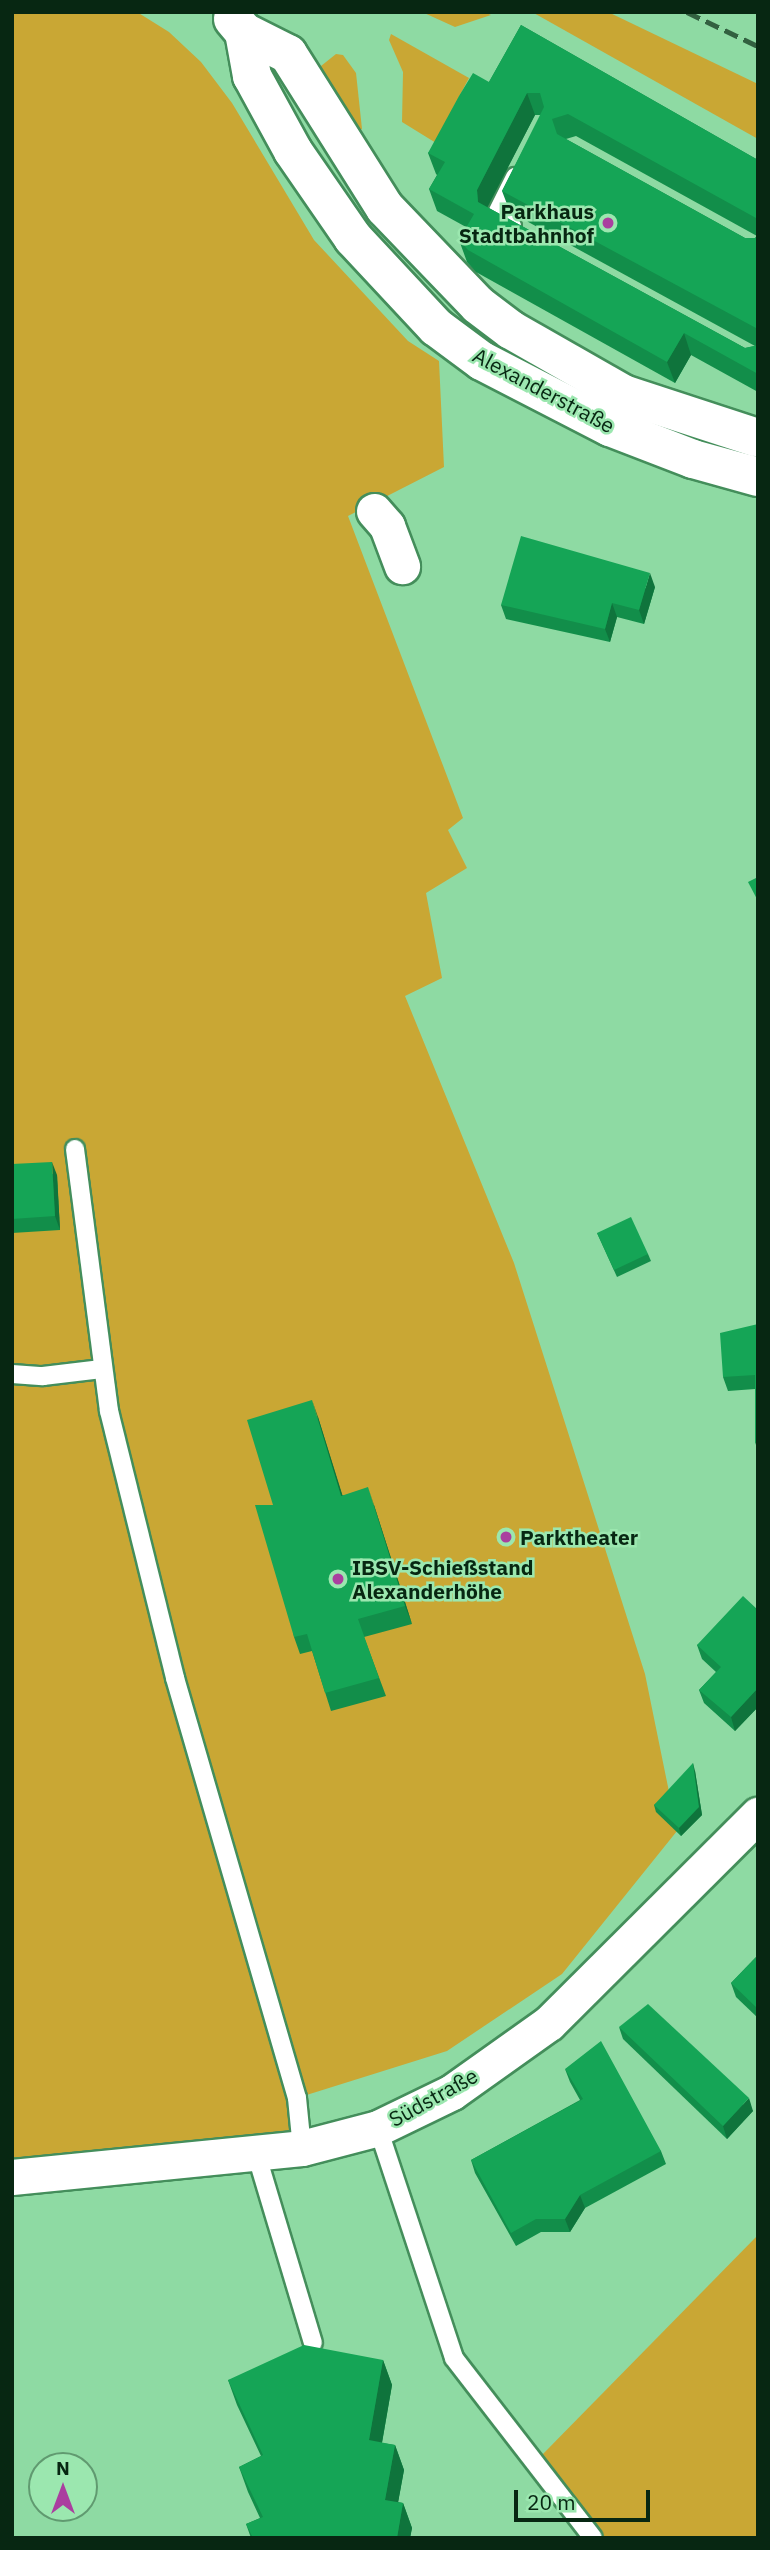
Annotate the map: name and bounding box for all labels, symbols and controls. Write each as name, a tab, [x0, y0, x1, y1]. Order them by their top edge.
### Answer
place label: Parkhaus Stadtbahnhof	[459, 198, 594, 248]
marker: Parkhaus Stadtbahnhof	[600, 215, 616, 231]
street label: Alexanderstraße	[469, 342, 619, 438]
place label: Parktheater	[520, 1524, 638, 1550]
marker: Parktheater	[498, 1529, 514, 1545]
place label: IBSV-Schießstand Alexanderhöhe	[352, 1554, 533, 1604]
marker: IBSV-Schießstand Alexanderhöhe	[330, 1571, 346, 1587]
street label: Südstraße	[384, 2062, 482, 2132]
north arrow	[28, 2452, 98, 2522]
text: N	[56, 2456, 70, 2480]
scale bar	[518, 2476, 654, 2520]
text: 20 m	[527, 2488, 576, 2516]

